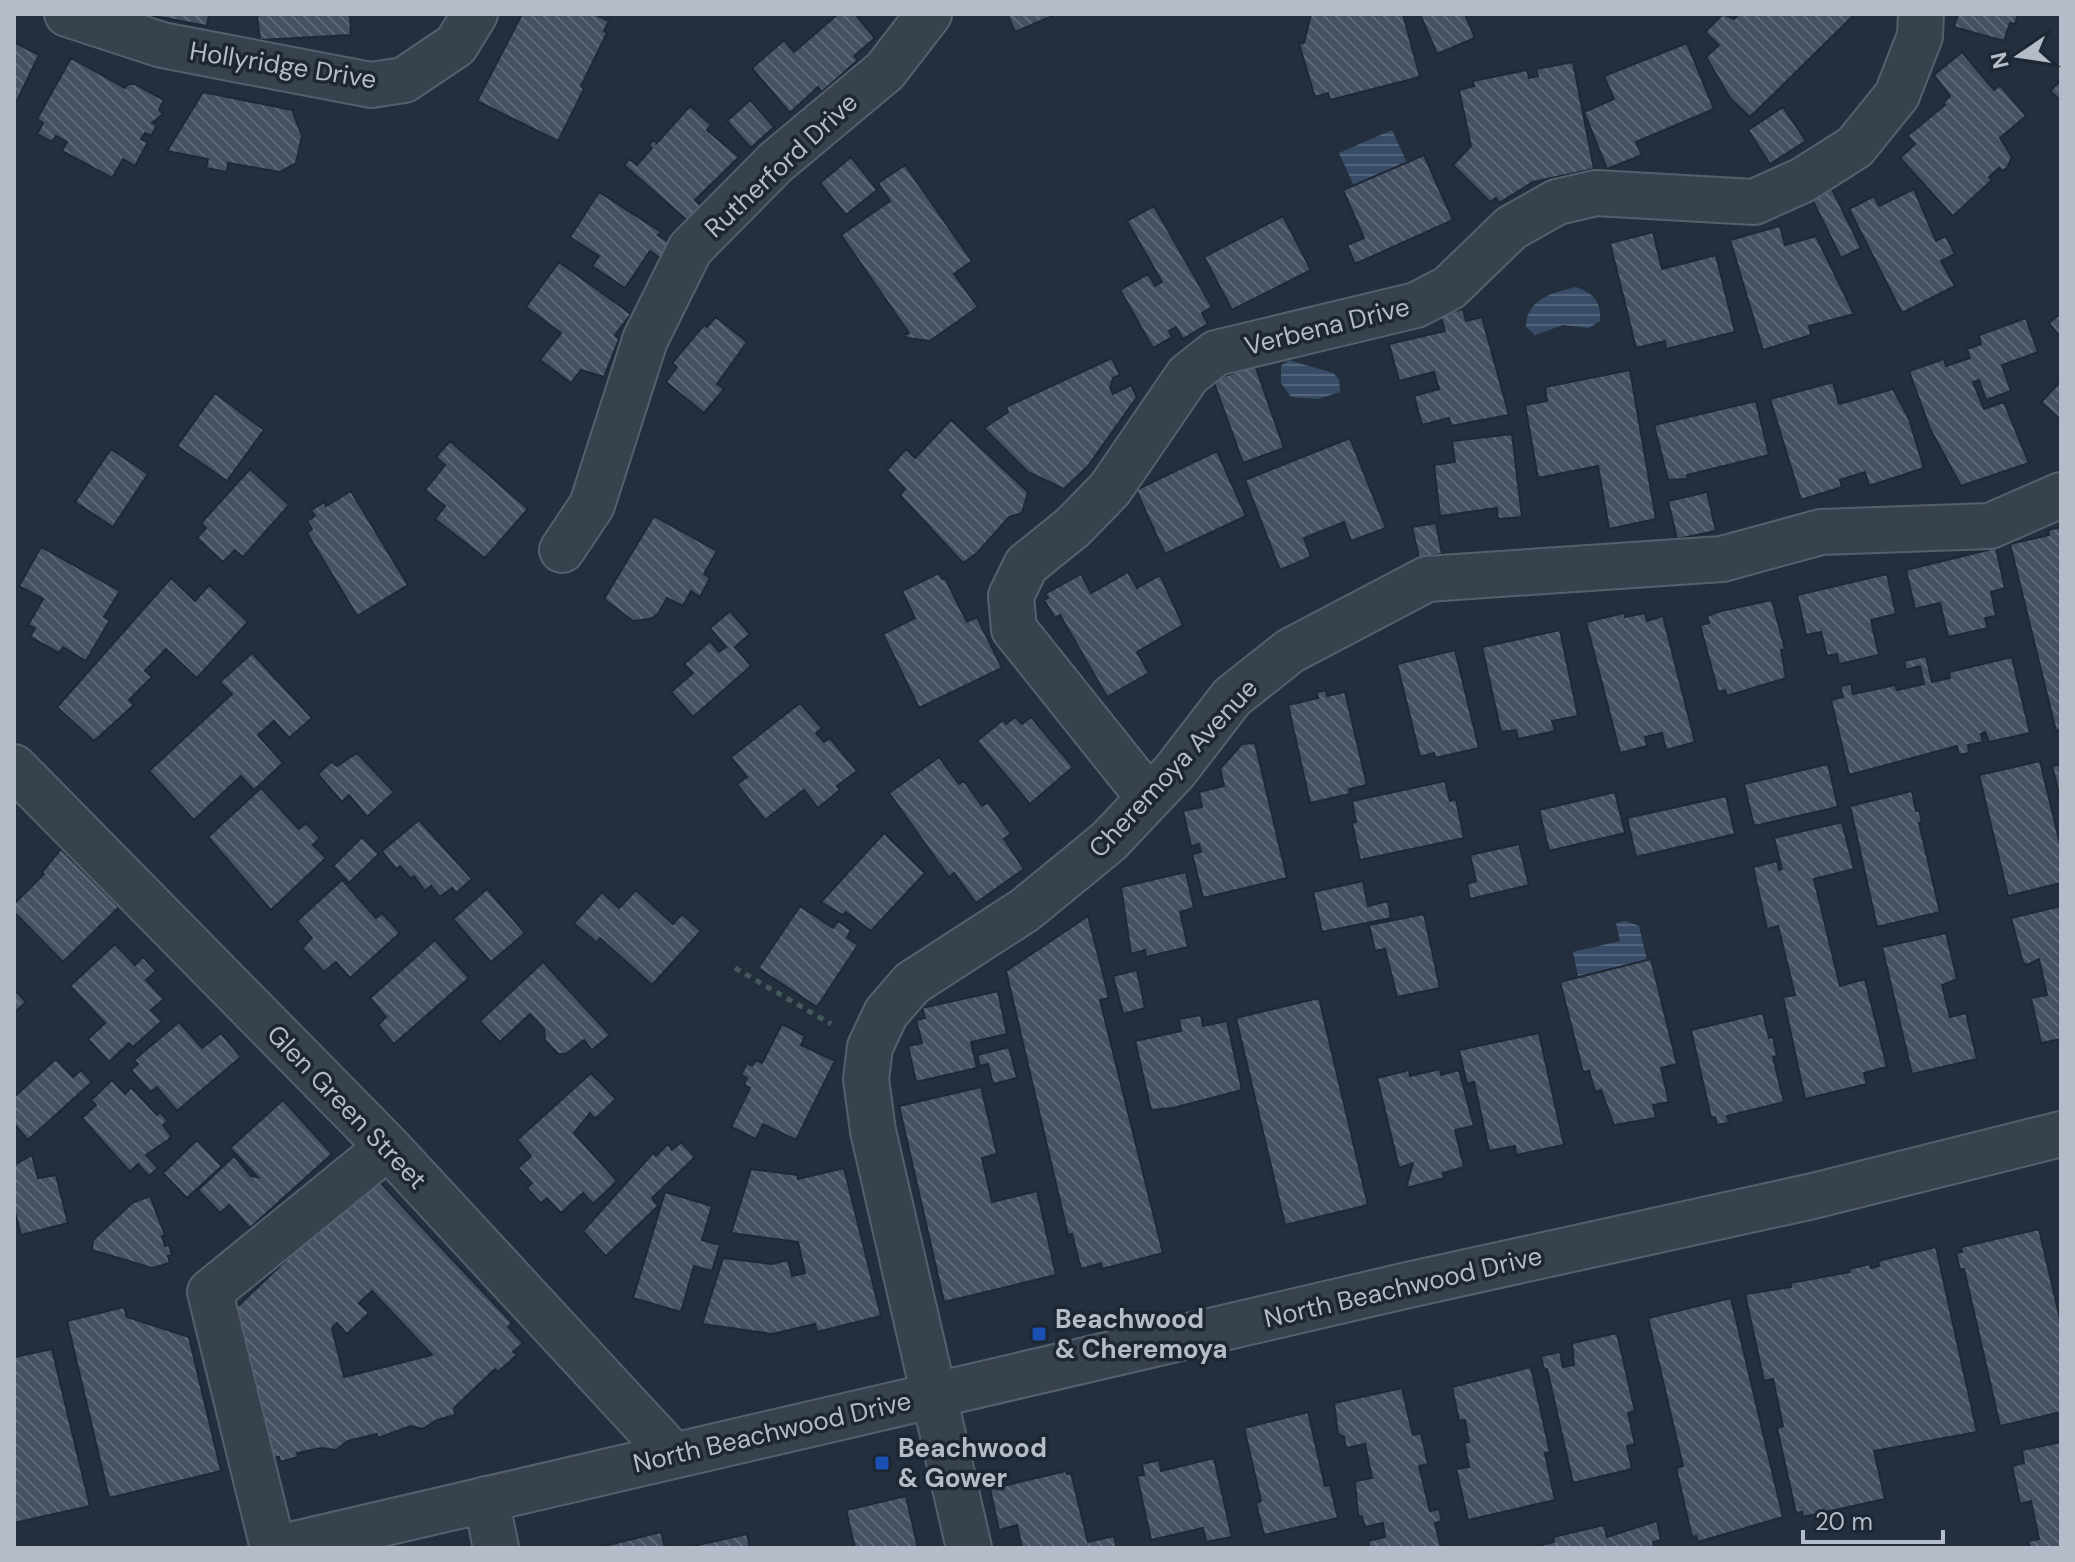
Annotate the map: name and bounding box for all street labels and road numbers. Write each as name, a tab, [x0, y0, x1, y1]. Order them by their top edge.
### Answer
street label: Hollyridge Drive	[187, 33, 379, 97]
street label: Rutherford Drive	[697, 85, 865, 245]
street label: Verbena Drive	[1241, 289, 1413, 363]
street label: Cheremoya Avenue	[1081, 671, 1265, 865]
street label: Glen Green Street	[260, 1017, 434, 1197]
street label: North Beachwood Drive	[1261, 1238, 1545, 1336]
street label: North Beachwood Drive	[630, 1383, 914, 1481]

